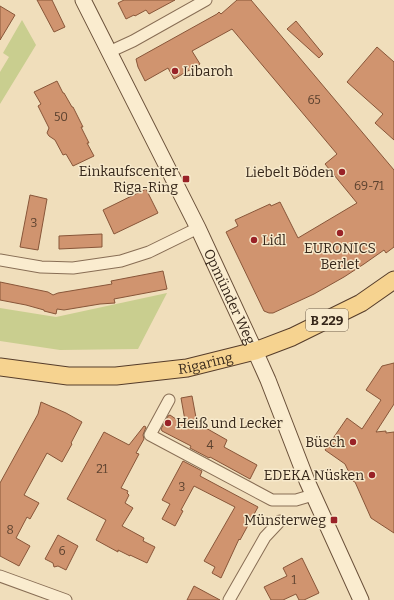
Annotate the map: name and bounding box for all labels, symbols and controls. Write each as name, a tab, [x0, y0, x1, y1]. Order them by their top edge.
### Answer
place label: Libaroh	[183, 63, 233, 80]
marker: Libaroh	[170, 66, 180, 76]
house number: 65	[307, 93, 321, 107]
house number: 50	[54, 110, 68, 124]
place label: Einkaufscenter Riga-Ring	[79, 163, 178, 196]
place label: Liebelt Böden	[245, 164, 334, 181]
marker: Liebelt Böden	[337, 167, 347, 177]
marker: Einkaufscenter Riga-Ring	[181, 174, 191, 184]
house number: 69-71	[354, 179, 384, 193]
house number: 3	[31, 216, 38, 230]
marker: EURONICS Berlet	[335, 228, 345, 238]
place label: Lidl	[262, 232, 286, 249]
marker: Lidl	[249, 235, 259, 245]
place label: EURONICS Berlet	[304, 240, 376, 273]
street label: Opmünder Weg	[200, 246, 259, 347]
road number: B 229	[306, 309, 348, 331]
street label: Rigaring	[177, 349, 235, 378]
place label: Heiß und Lecker	[176, 415, 283, 432]
marker: Heiß und Lecker	[163, 418, 173, 428]
place label: Büsch	[305, 434, 345, 451]
marker: Büsch	[348, 437, 358, 447]
house number: 4	[206, 438, 214, 452]
house number: 21	[96, 462, 108, 476]
place label: EDEKA Nüsken	[264, 467, 364, 484]
marker: EDEKA Nüsken	[367, 470, 377, 480]
house number: 3	[179, 480, 186, 494]
place label: Münsterweg	[244, 512, 326, 529]
marker: Münsterweg	[329, 515, 339, 525]
house number: 8	[6, 523, 14, 537]
house number: 6	[58, 544, 66, 558]
house number: 1	[292, 573, 297, 587]

